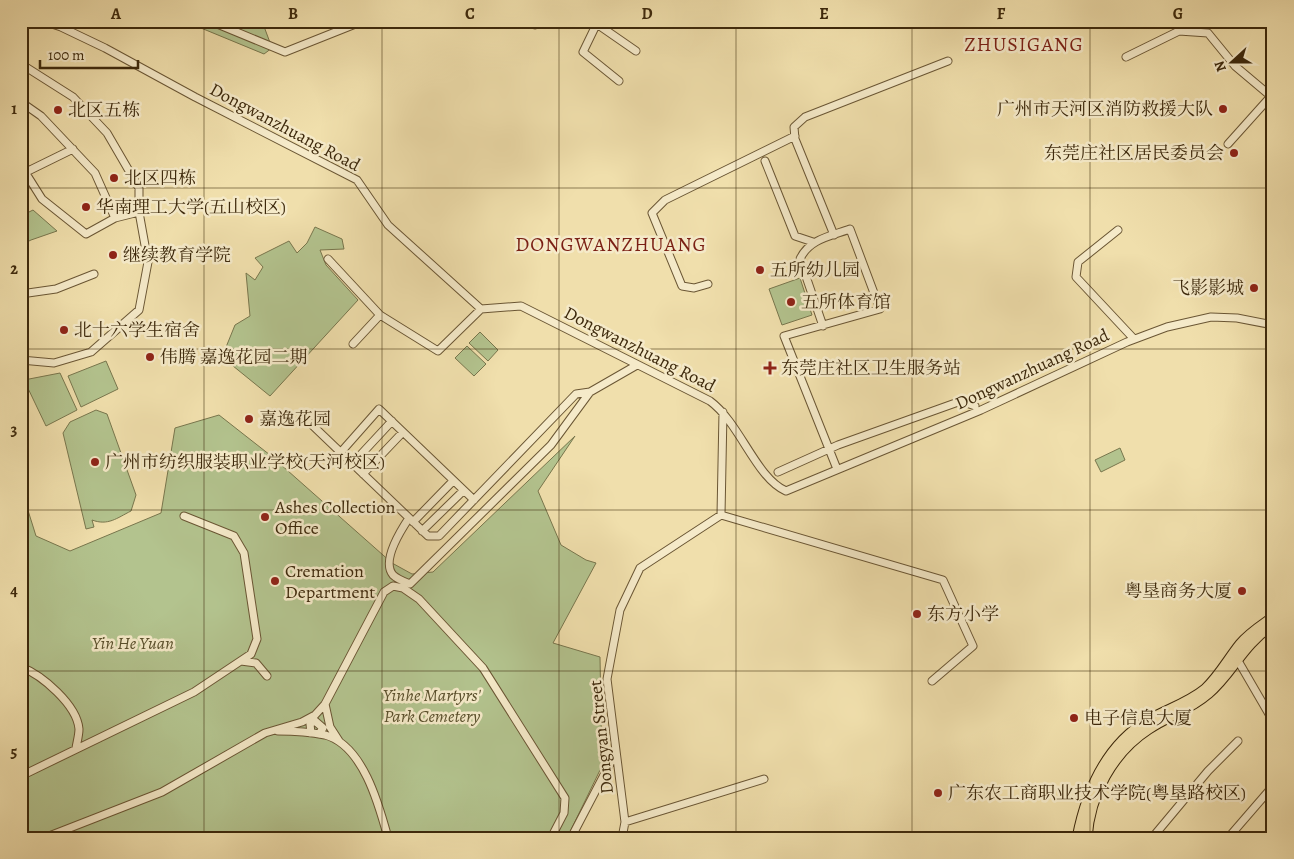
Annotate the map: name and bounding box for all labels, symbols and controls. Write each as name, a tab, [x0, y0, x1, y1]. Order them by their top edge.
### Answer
text: A	[110, 3, 122, 25]
text: B	[288, 3, 298, 25]
text: C	[465, 3, 475, 25]
text: D	[641, 3, 653, 25]
text: E	[819, 3, 829, 25]
text: F	[997, 3, 1006, 25]
text: G	[1173, 3, 1183, 25]
district label: ZHUSIGANG	[964, 31, 1084, 58]
scale bar	[40, 38, 138, 70]
north arrow	[1206, 38, 1256, 88]
text: 100 m	[48, 45, 85, 65]
text: N	[1210, 58, 1231, 75]
street label: Dongwanzhuang Road	[206, 77, 365, 177]
place label: 广州市天河区消防救援大队	[997, 97, 1213, 121]
text: 1	[11, 98, 17, 120]
place label: 北区五栋	[68, 98, 140, 122]
marker: 广州市天河区消防救援大队	[1217, 103, 1229, 115]
marker: 北区五栋	[52, 104, 64, 116]
place label: 东莞庄社区居民委员会	[1044, 141, 1224, 165]
marker: 东莞庄社区居民委员会	[1228, 147, 1240, 159]
place label: 北区四栋	[124, 166, 196, 190]
marker: 北区四栋	[108, 172, 120, 184]
place label: 华南理工大学(五山校区)	[96, 195, 286, 219]
marker: 华南理工大学(五山校区)	[80, 201, 92, 213]
district label: DONGWANZHUANG	[515, 231, 707, 258]
place label: 继续教育学院	[123, 243, 231, 267]
marker: 继续教育学院	[107, 249, 119, 261]
text: 2	[10, 258, 18, 280]
place label: 五所幼儿园	[770, 258, 860, 282]
marker: 五所幼儿园	[754, 264, 766, 276]
place label: 飞影影城	[1172, 276, 1244, 300]
marker: 飞影影城	[1248, 282, 1260, 294]
place label: 五所体育馆	[801, 290, 891, 314]
marker: 五所体育馆	[785, 296, 797, 308]
street label: Dongwanzhuang Road	[560, 300, 720, 398]
place label: 北十六学生宿舍	[74, 318, 200, 342]
street label: Dongwanzhuang Road	[951, 323, 1113, 415]
marker: 北十六学生宿舍	[58, 324, 70, 336]
place label: 伟腾 嘉逸花园二期	[160, 345, 308, 369]
marker: 伟腾 嘉逸花园二期	[144, 351, 156, 363]
place label: 东莞庄社区卫生服务站	[781, 356, 961, 380]
marker: 东莞庄社区卫生服务站	[763, 361, 777, 375]
place label: 嘉逸花园	[259, 407, 331, 431]
marker: 嘉逸花园	[243, 413, 255, 425]
text: 3	[11, 419, 18, 441]
place label: 广州市纺织服装职业学校(天河校区)	[105, 450, 385, 474]
marker: 广州市纺织服装职业学校(天河校区)	[89, 456, 101, 468]
place label: Ashes Collection Office	[274, 495, 396, 540]
marker: Ashes Collection Office	[259, 511, 271, 523]
place label: Cremation Department	[285, 559, 375, 604]
marker: Cremation Department	[269, 575, 281, 587]
place label: 粤垦商务大厦	[1124, 579, 1232, 603]
text: 4	[10, 580, 18, 602]
marker: 粤垦商务大厦	[1236, 585, 1248, 597]
place label: 东方小学	[927, 602, 999, 626]
marker: 东方小学	[911, 608, 923, 620]
park label: Yin He Yuan	[92, 631, 174, 655]
street label: Dongyan Street	[583, 679, 619, 795]
park label: Yinhe Martyrs' Park Cemetery	[383, 683, 482, 728]
place label: 电子信息大厦	[1084, 706, 1192, 730]
marker: 电子信息大厦	[1068, 712, 1080, 724]
text: 5	[11, 741, 18, 763]
place label: 广东农工商职业技术学院(粤垦路校区)	[948, 781, 1246, 805]
marker: 广东农工商职业技术学院(粤垦路校区)	[932, 787, 944, 799]

